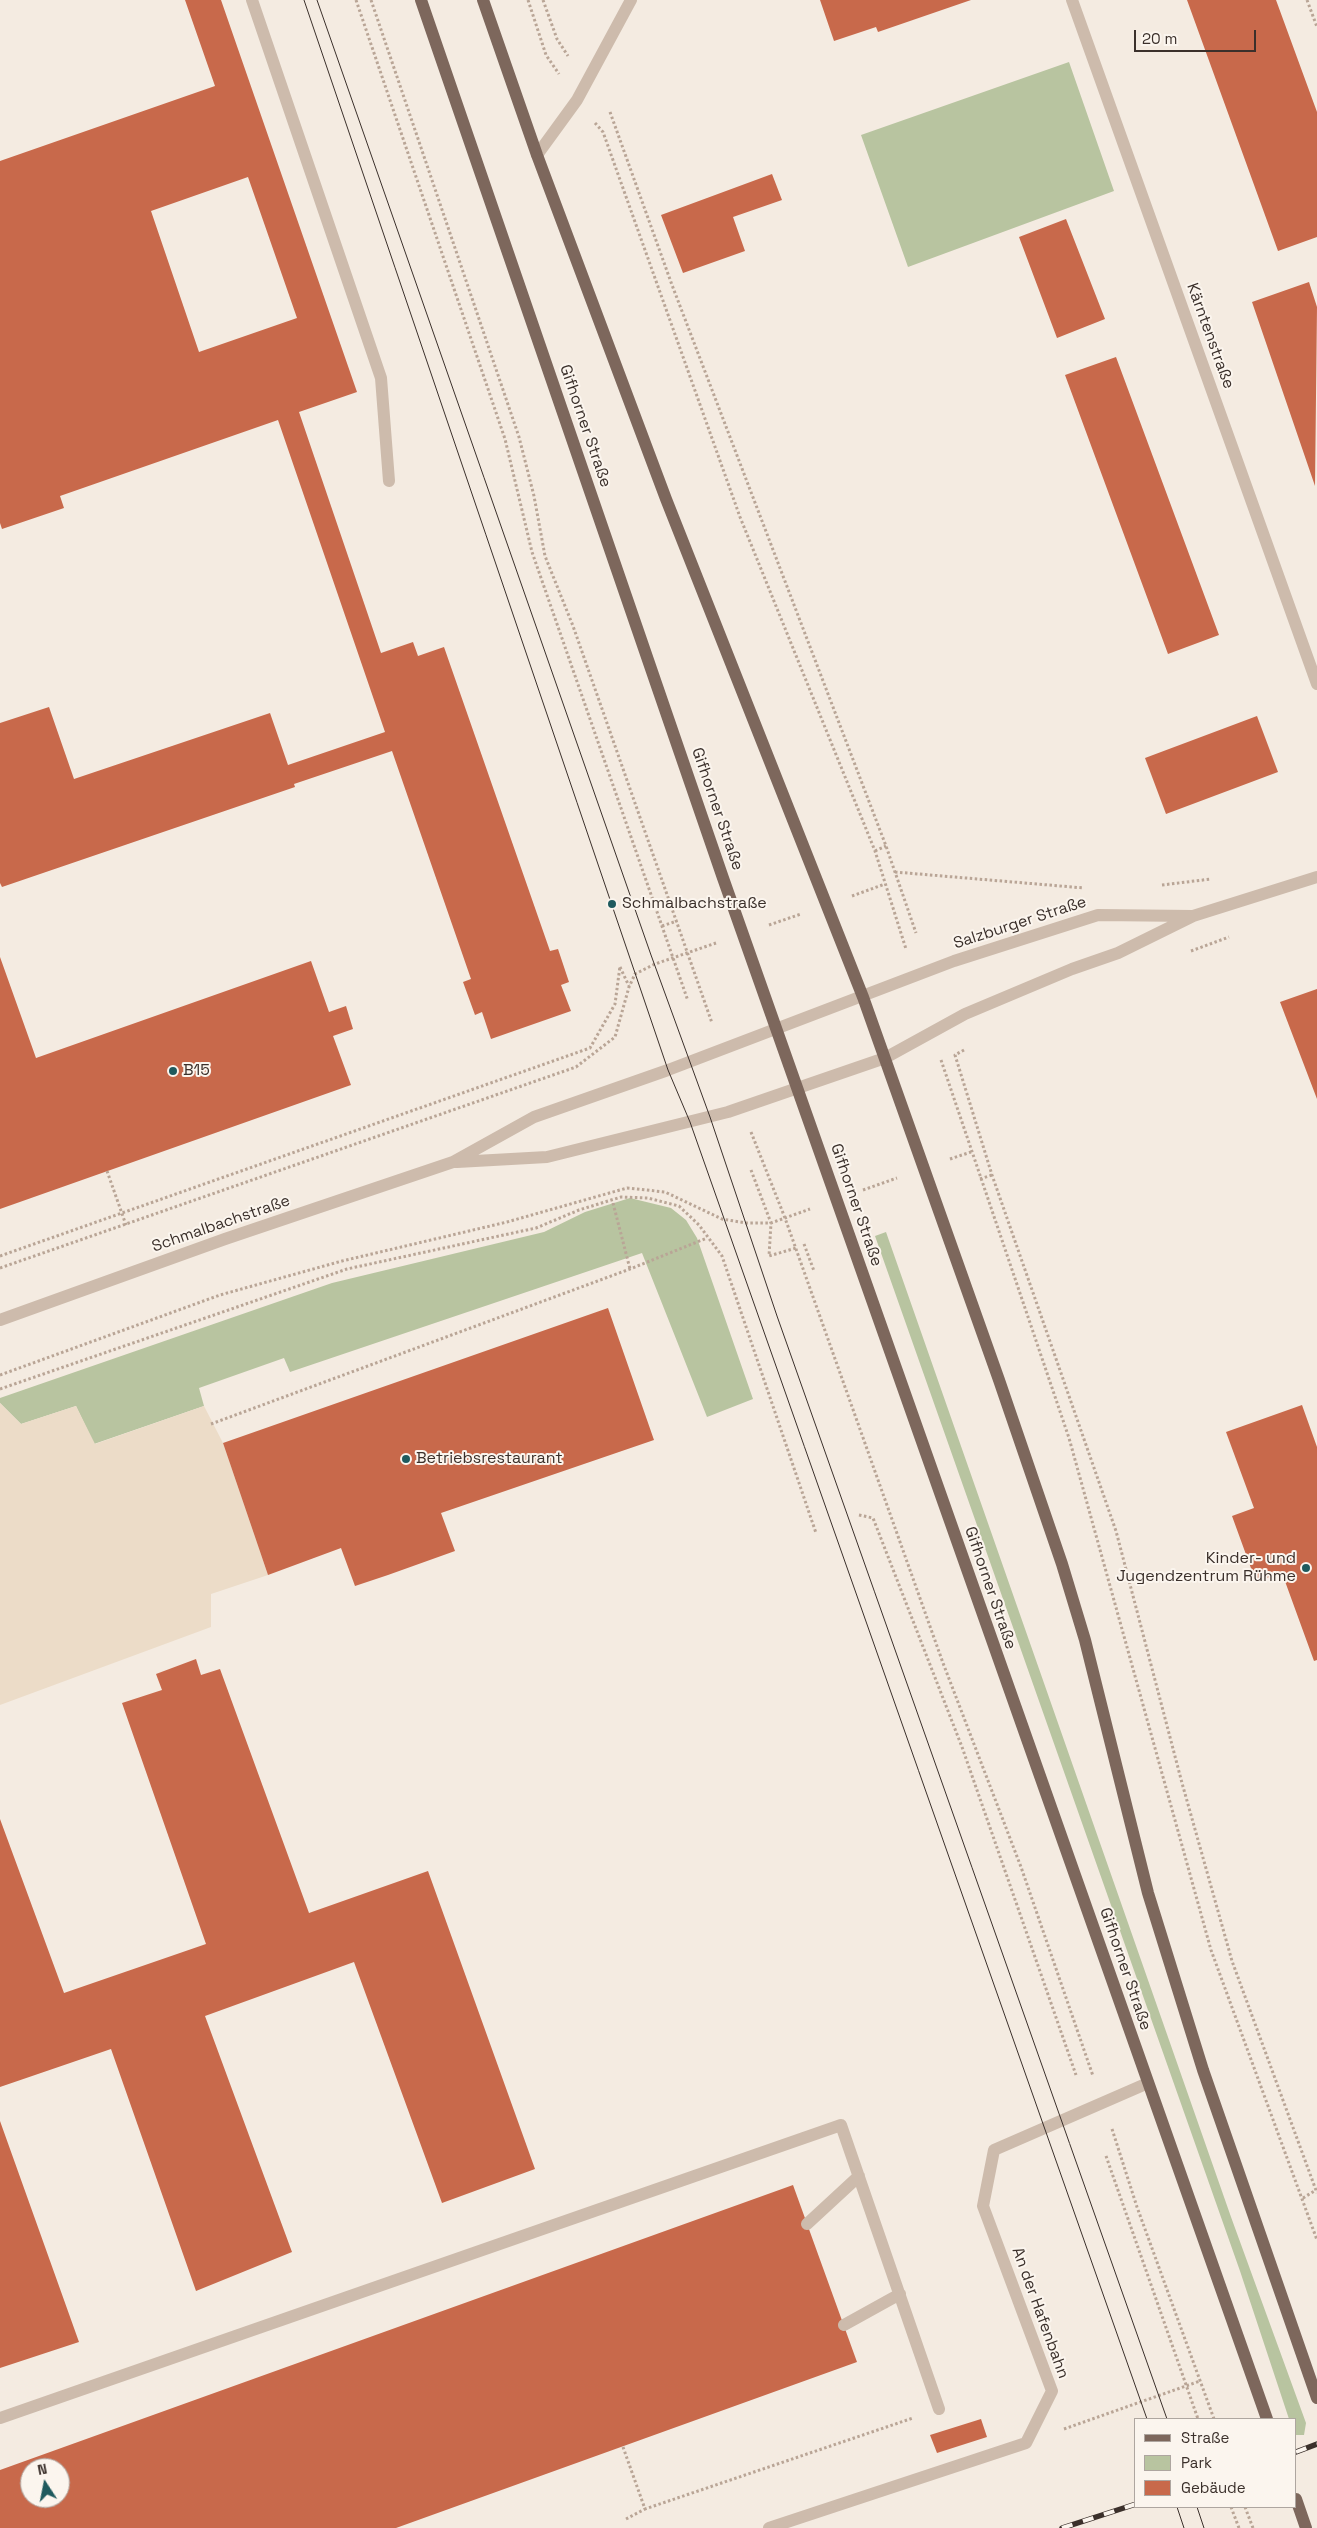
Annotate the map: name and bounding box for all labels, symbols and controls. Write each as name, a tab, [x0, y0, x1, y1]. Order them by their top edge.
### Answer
scale bar	[1137, 20, 1260, 52]
text: 20 m	[1142, 29, 1177, 48]
street label: Kärntenstraße	[1182, 281, 1238, 391]
street label: Gifhorner Straße	[555, 362, 615, 490]
street label: Gifhorner Straße	[687, 745, 747, 873]
street label: Salzburger Straße	[951, 892, 1089, 954]
place label: Schmalbachstraße	[622, 894, 767, 914]
marker: Schmalbachstraße	[606, 898, 618, 910]
place label: B15	[183, 1061, 210, 1081]
marker: B15	[167, 1065, 179, 1077]
street label: Gifhorner Straße	[826, 1141, 886, 1269]
street label: Schmalbachstraße	[149, 1191, 293, 1257]
place label: Betriebsrestaurant	[416, 1449, 563, 1469]
marker: Betriebsrestaurant	[400, 1453, 412, 1465]
street label: Gifhorner Straße	[960, 1524, 1020, 1652]
place label: Kinder- und Jugendzentrum Rühme	[1116, 1549, 1296, 1587]
marker: Kinder- und Jugendzentrum Rühme	[1300, 1562, 1312, 1574]
street label: Gifhorner Straße	[1095, 1905, 1155, 2033]
street label: An der Hafenbahn	[1007, 2245, 1073, 2381]
legend	[1134, 2418, 1297, 2508]
text: Straße	[1181, 2428, 1229, 2447]
text: Park	[1181, 2453, 1212, 2472]
north arrow	[20, 2458, 70, 2508]
text: N	[36, 2460, 49, 2479]
text: Gebäude	[1181, 2478, 1246, 2497]

